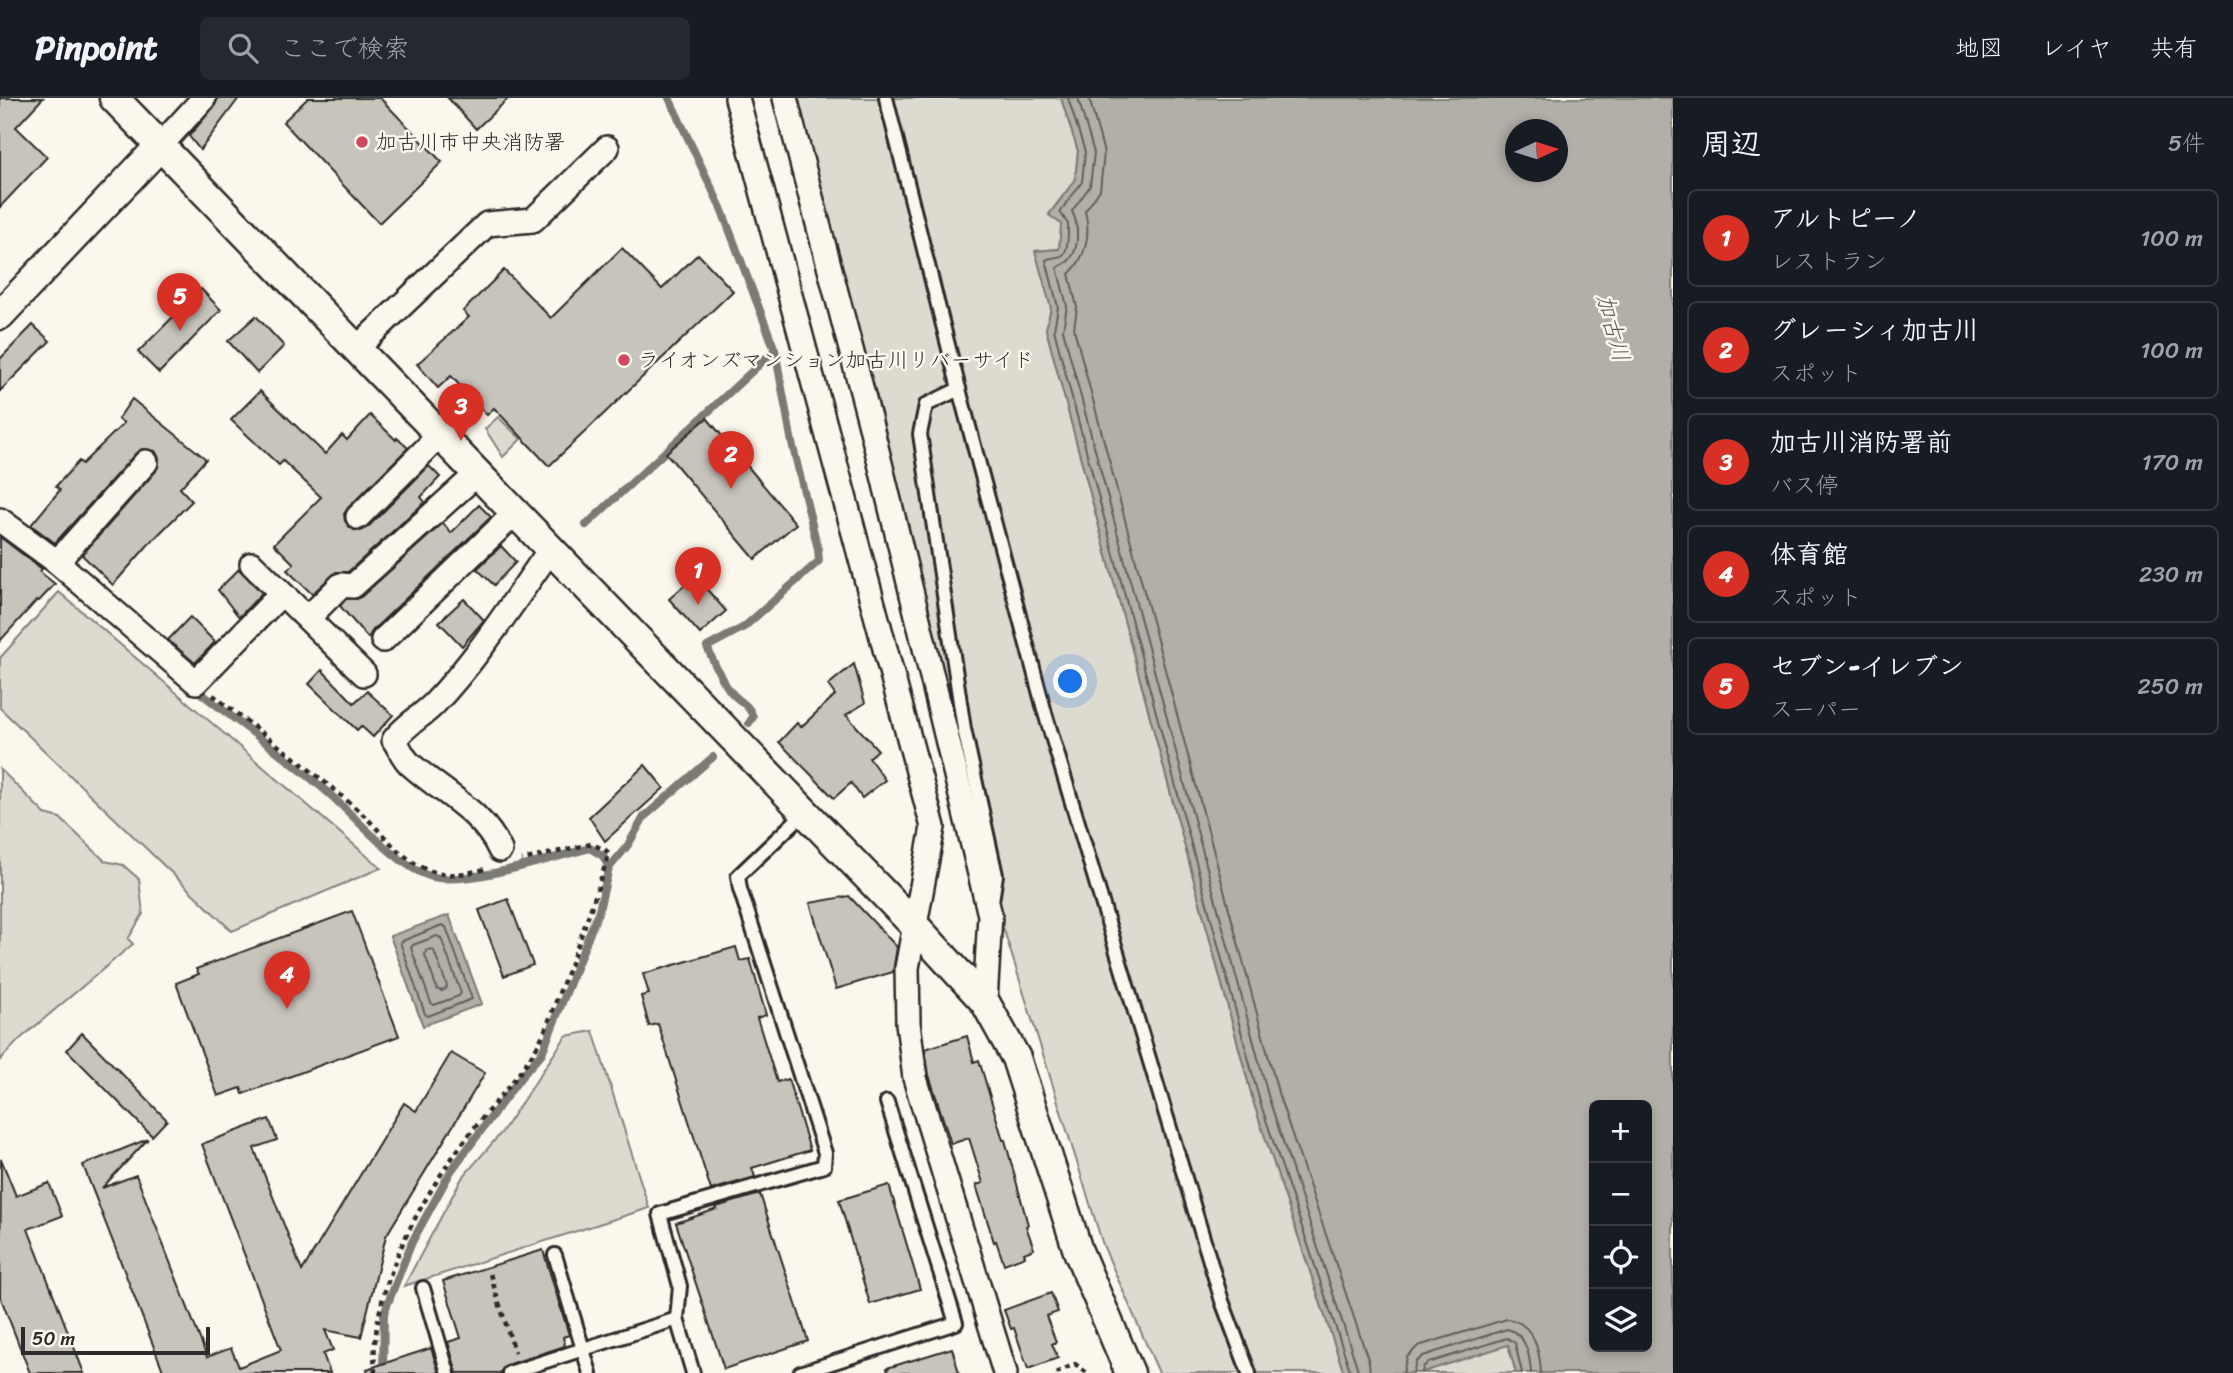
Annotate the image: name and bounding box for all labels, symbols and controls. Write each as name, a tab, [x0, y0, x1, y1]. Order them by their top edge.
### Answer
search box	[200, 17, 690, 80]
text: Pinpoint	[35, 19, 158, 77]
text: ここで検索	[280, 25, 410, 71]
text: 地図	[1955, 27, 2003, 69]
text: レイヤ	[2041, 27, 2112, 69]
text: 共有	[2150, 27, 2198, 69]
icon: search	[224, 29, 262, 67]
text: 周辺	[1701, 117, 1761, 171]
north arrow	[1505, 119, 1568, 182]
place label: 加古川市中央消防署	[376, 123, 565, 161]
text: 5件	[2168, 123, 2205, 164]
marker: 加古川市中央消防署	[354, 134, 370, 150]
text: アルトピーノ	[1770, 195, 1921, 241]
text: 1	[1721, 218, 1731, 259]
text: 100 m	[2140, 218, 2203, 259]
text: レストラン	[1770, 241, 1887, 282]
pin: 5	[157, 273, 203, 331]
water label: 加古川	[1584, 289, 1642, 367]
text: グレーシィ加古川	[1770, 307, 1980, 353]
text: 2	[1719, 330, 1733, 371]
text: 100 m	[2140, 330, 2203, 371]
place label: ライオンズマンション加古川リバーサイド	[638, 341, 1034, 379]
marker: ライオンズマンション加古川リバーサイド	[616, 352, 632, 368]
text: スポット	[1770, 353, 1862, 394]
pin: 3	[438, 383, 484, 441]
text: 加古川消防署前	[1770, 419, 1952, 465]
pin: 2	[708, 431, 754, 489]
text: 3	[1720, 442, 1732, 483]
text: 170 m	[2142, 442, 2203, 483]
text: バス停	[1770, 465, 1839, 506]
text: 体育館	[1770, 531, 1848, 577]
pin: 1	[675, 547, 721, 605]
text: 4	[1719, 554, 1733, 595]
text: 230 m	[2139, 554, 2203, 595]
text: スポット	[1770, 577, 1862, 618]
text: セブン-イレブン	[1770, 643, 1964, 689]
your location	[1053, 664, 1087, 698]
text: 5	[1719, 666, 1733, 707]
text: 250 m	[2137, 666, 2203, 707]
text: スーパー	[1770, 689, 1861, 730]
pin: 4	[264, 951, 310, 1009]
map controls	[1589, 1100, 1652, 1352]
button: +	[1589, 1100, 1652, 1163]
button: −	[1589, 1163, 1652, 1226]
button: locate	[1589, 1226, 1652, 1289]
button: layers	[1589, 1289, 1652, 1352]
text: 50 m	[32, 1322, 75, 1355]
scale bar	[21, 1324, 210, 1356]

